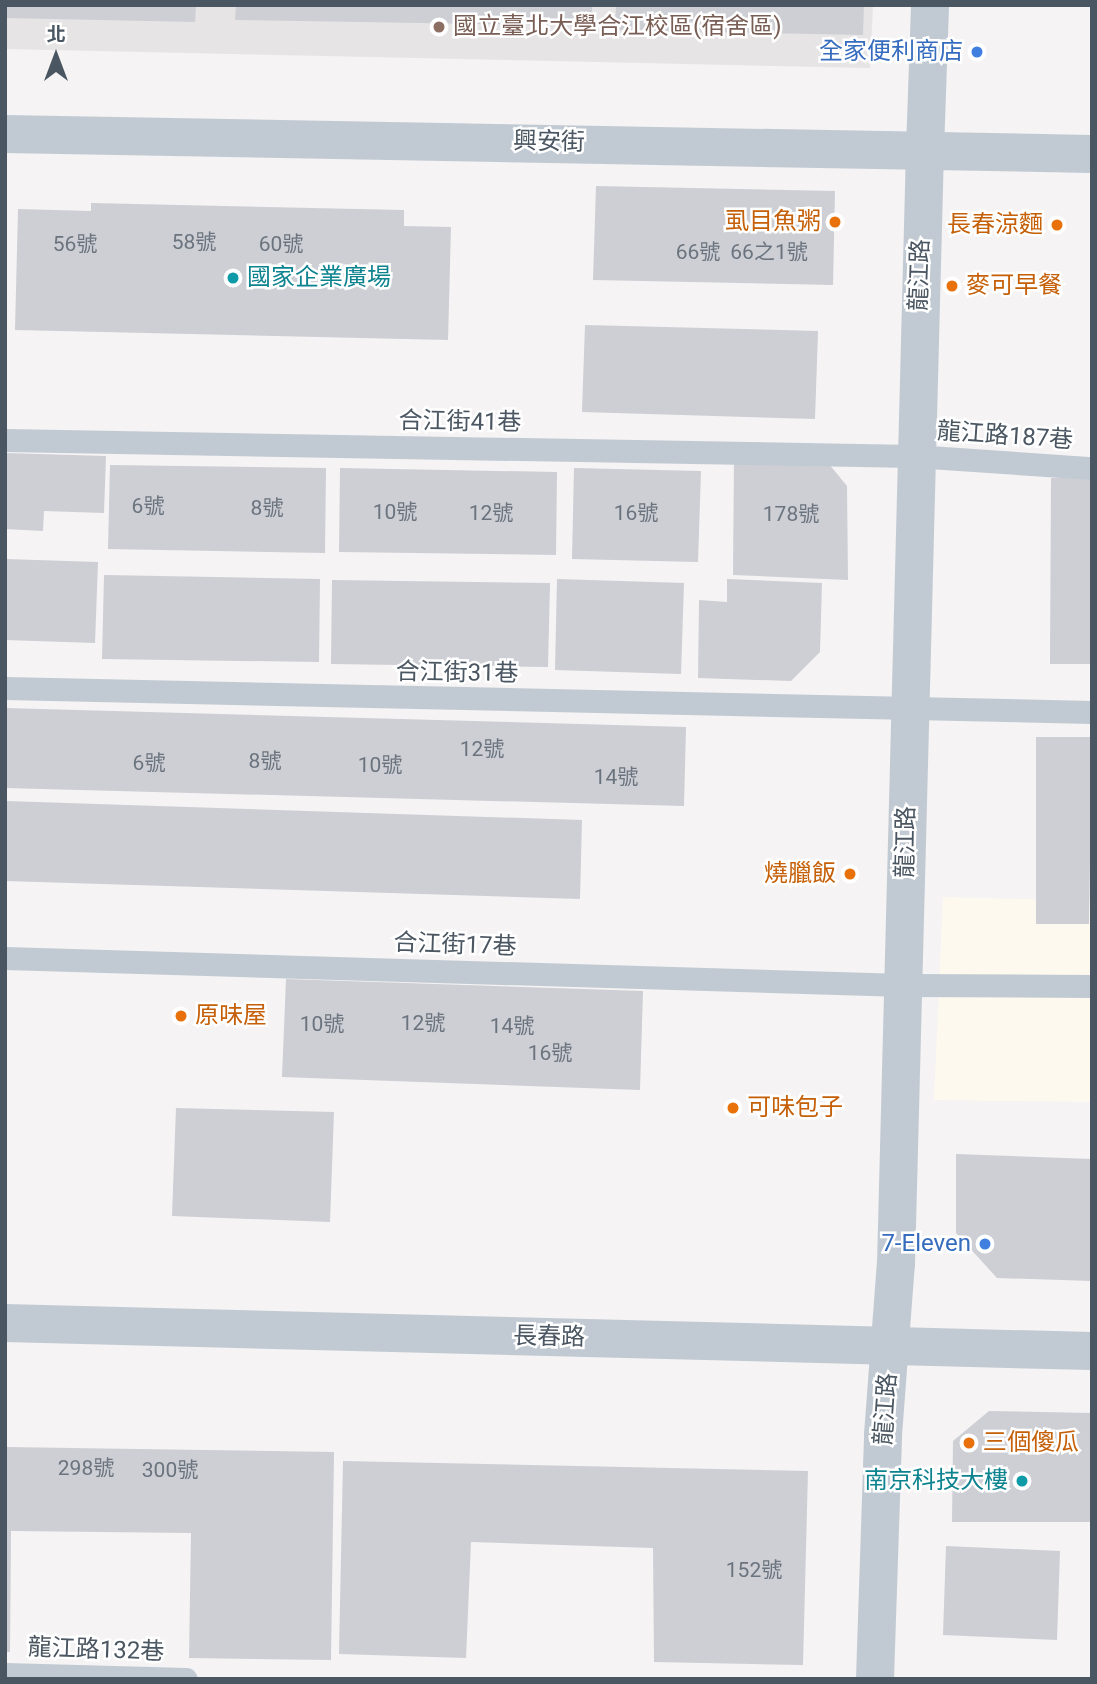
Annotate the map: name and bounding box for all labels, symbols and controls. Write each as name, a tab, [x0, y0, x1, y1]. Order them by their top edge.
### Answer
place label: 國立臺北大學合江校區(宿舍區)	[453, 13, 782, 41]
marker: 國立臺北大學合江校區(宿舍區)	[431, 19, 447, 35]
north arrow	[21, 21, 91, 91]
text: 北	[46, 23, 66, 46]
place label: 全家便利商店	[819, 38, 963, 66]
marker: 全家便利商店	[969, 44, 985, 60]
street label: 興安街	[513, 127, 585, 157]
place label: 虱目魚粥	[725, 208, 821, 236]
place label: 長春涼麵	[947, 211, 1043, 239]
marker: 虱目魚粥	[827, 214, 843, 230]
marker: 長春涼麵	[1049, 217, 1065, 233]
house number: 58號	[172, 229, 216, 255]
house number: 56號	[53, 231, 97, 257]
house number: 60號	[259, 231, 303, 257]
house number: 66號	[676, 239, 720, 265]
house number: 66之1號	[730, 239, 808, 265]
street label: 龍江路	[904, 239, 936, 311]
place label: 國家企業廣場	[247, 264, 391, 292]
marker: 國家企業廣場	[225, 270, 241, 286]
place label: 麥可早餐	[966, 272, 1062, 300]
marker: 麥可早餐	[944, 278, 960, 294]
street label: 合江街41巷	[398, 407, 522, 437]
street label: 龍江路187巷	[936, 417, 1074, 455]
house number: 6號	[132, 493, 164, 519]
house number: 8號	[251, 495, 283, 521]
house number: 10號	[373, 499, 417, 525]
house number: 12號	[469, 500, 513, 526]
house number: 16號	[614, 500, 658, 526]
house number: 178號	[763, 501, 819, 527]
street label: 合江街31巷	[395, 658, 519, 688]
house number: 12號	[460, 736, 504, 762]
house number: 8號	[249, 748, 281, 774]
house number: 6號	[133, 750, 165, 776]
house number: 10號	[358, 752, 402, 778]
house number: 14號	[594, 764, 638, 790]
street label: 龍江路	[891, 806, 921, 878]
place label: 燒臘飯	[764, 860, 836, 888]
marker: 燒臘飯	[842, 866, 858, 882]
street label: 合江街17巷	[393, 928, 517, 962]
place label: 原味屋	[195, 1002, 267, 1030]
marker: 原味屋	[173, 1008, 189, 1024]
house number: 12號	[401, 1010, 445, 1036]
house number: 10號	[300, 1011, 344, 1037]
house number: 14號	[490, 1013, 534, 1039]
house number: 16號	[528, 1040, 572, 1066]
place label: 可味包子	[747, 1094, 843, 1122]
marker: 可味包子	[725, 1100, 741, 1116]
place label: 7-Eleven	[881, 1230, 971, 1258]
marker: 7-Eleven	[977, 1236, 993, 1252]
street label: 長春路	[513, 1322, 585, 1352]
street label: 龍江路	[869, 1372, 903, 1446]
place label: 三個傻瓜	[983, 1429, 1079, 1457]
marker: 三個傻瓜	[961, 1435, 977, 1451]
house number: 298號	[58, 1455, 114, 1481]
house number: 300號	[142, 1457, 198, 1483]
place label: 南京科技大樓	[864, 1467, 1008, 1495]
marker: 南京科技大樓	[1014, 1473, 1030, 1489]
house number: 152號	[726, 1557, 782, 1583]
street label: 龍江路132巷	[27, 1633, 165, 1667]

